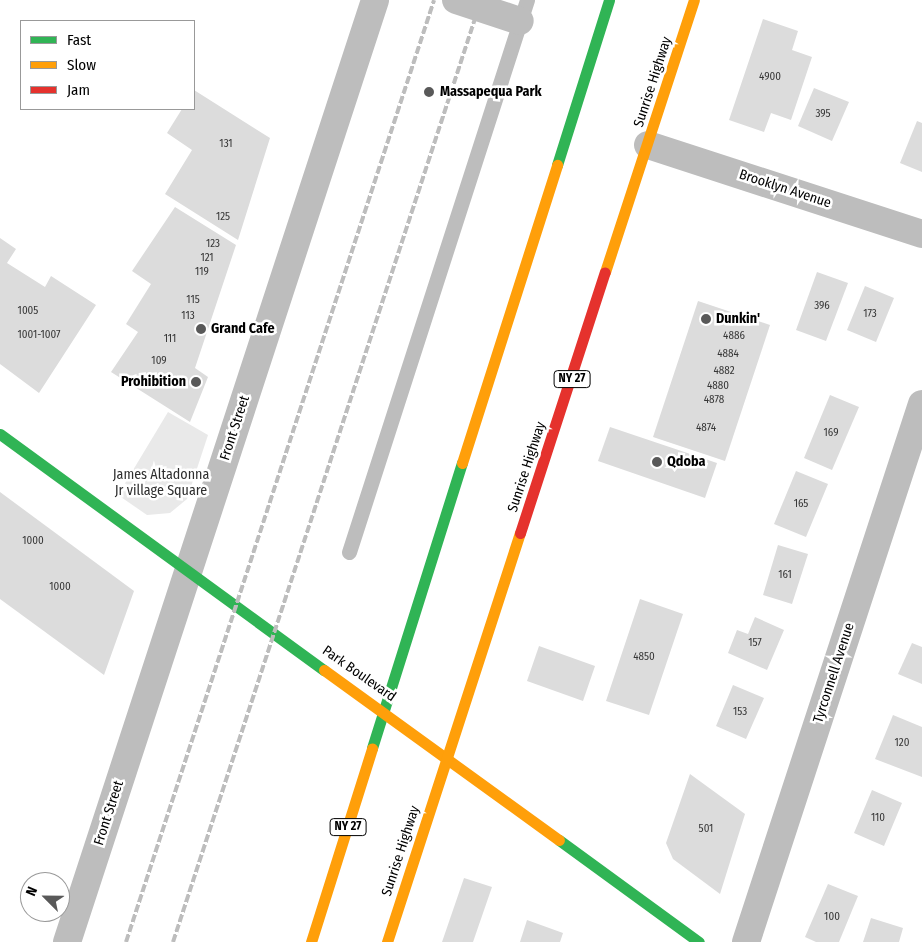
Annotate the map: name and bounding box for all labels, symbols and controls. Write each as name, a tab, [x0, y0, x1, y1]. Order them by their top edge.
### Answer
legend	[20, 20, 195, 110]
text: Fast	[67, 31, 91, 49]
street label: Sunrise Highway	[630, 35, 676, 129]
text: Slow	[67, 56, 96, 74]
house number: 4900	[759, 70, 781, 84]
text: Jam	[67, 81, 90, 99]
place label: Massapequa Park	[440, 84, 542, 100]
marker: Massapequa Park	[422, 85, 436, 99]
house number: 395	[815, 107, 831, 121]
house number: 131	[219, 137, 233, 151]
street label: Brooklyn Avenue	[737, 166, 833, 212]
house number: 125	[216, 210, 230, 224]
house number: 123	[206, 237, 220, 251]
house number: 121	[200, 251, 214, 265]
house number: 119	[195, 265, 209, 279]
house number: 115	[186, 293, 200, 307]
house number: 396	[814, 299, 830, 313]
house number: 1005	[18, 304, 38, 318]
house number: 173	[863, 307, 877, 321]
house number: 113	[181, 309, 195, 323]
place label: Dunkin'	[716, 311, 760, 327]
marker: Dunkin'	[700, 313, 712, 325]
place label: Grand Cafe	[211, 321, 275, 337]
marker: Grand Cafe	[195, 323, 207, 335]
house number: 1001-1007	[17, 328, 61, 342]
house number: 4886	[723, 329, 745, 343]
house number: 111	[164, 332, 176, 346]
house number: 4884	[717, 347, 739, 361]
house number: 109	[151, 354, 167, 368]
house number: 4882	[713, 364, 735, 378]
road number: NY 27	[553, 369, 591, 388]
place label: Prohibition	[121, 374, 186, 390]
marker: Prohibition	[190, 376, 202, 388]
house number: 4880	[707, 379, 729, 393]
street label: Front Street	[217, 393, 253, 463]
house number: 4878	[704, 393, 724, 407]
street label: Sunrise Highway	[504, 420, 550, 514]
house number: 4874	[696, 421, 716, 435]
house number: 169	[824, 426, 838, 440]
place label: Qdoba	[667, 454, 705, 470]
marker: Qdoba	[651, 456, 663, 468]
park label: James Altadonna Jr village Square	[113, 467, 209, 500]
house number: 165	[794, 497, 808, 511]
house number: 1000	[22, 534, 44, 548]
house number: 161	[778, 568, 792, 582]
house number: 1000	[49, 580, 71, 594]
street label: Tyrconnell Avenue	[810, 621, 858, 725]
house number: 157	[748, 636, 762, 650]
street label: Park Boulevard	[319, 642, 399, 706]
house number: 4850	[633, 650, 655, 664]
house number: 153	[733, 705, 747, 719]
house number: 120	[895, 736, 909, 750]
street label: Front Street	[91, 778, 127, 848]
street label: Sunrise Highway	[378, 804, 424, 898]
house number: 110	[871, 811, 885, 825]
road number: NY 27	[329, 818, 367, 836]
house number: 501	[699, 822, 713, 836]
north arrow	[20, 872, 70, 922]
text: N	[22, 884, 41, 899]
house number: 100	[824, 910, 840, 924]

